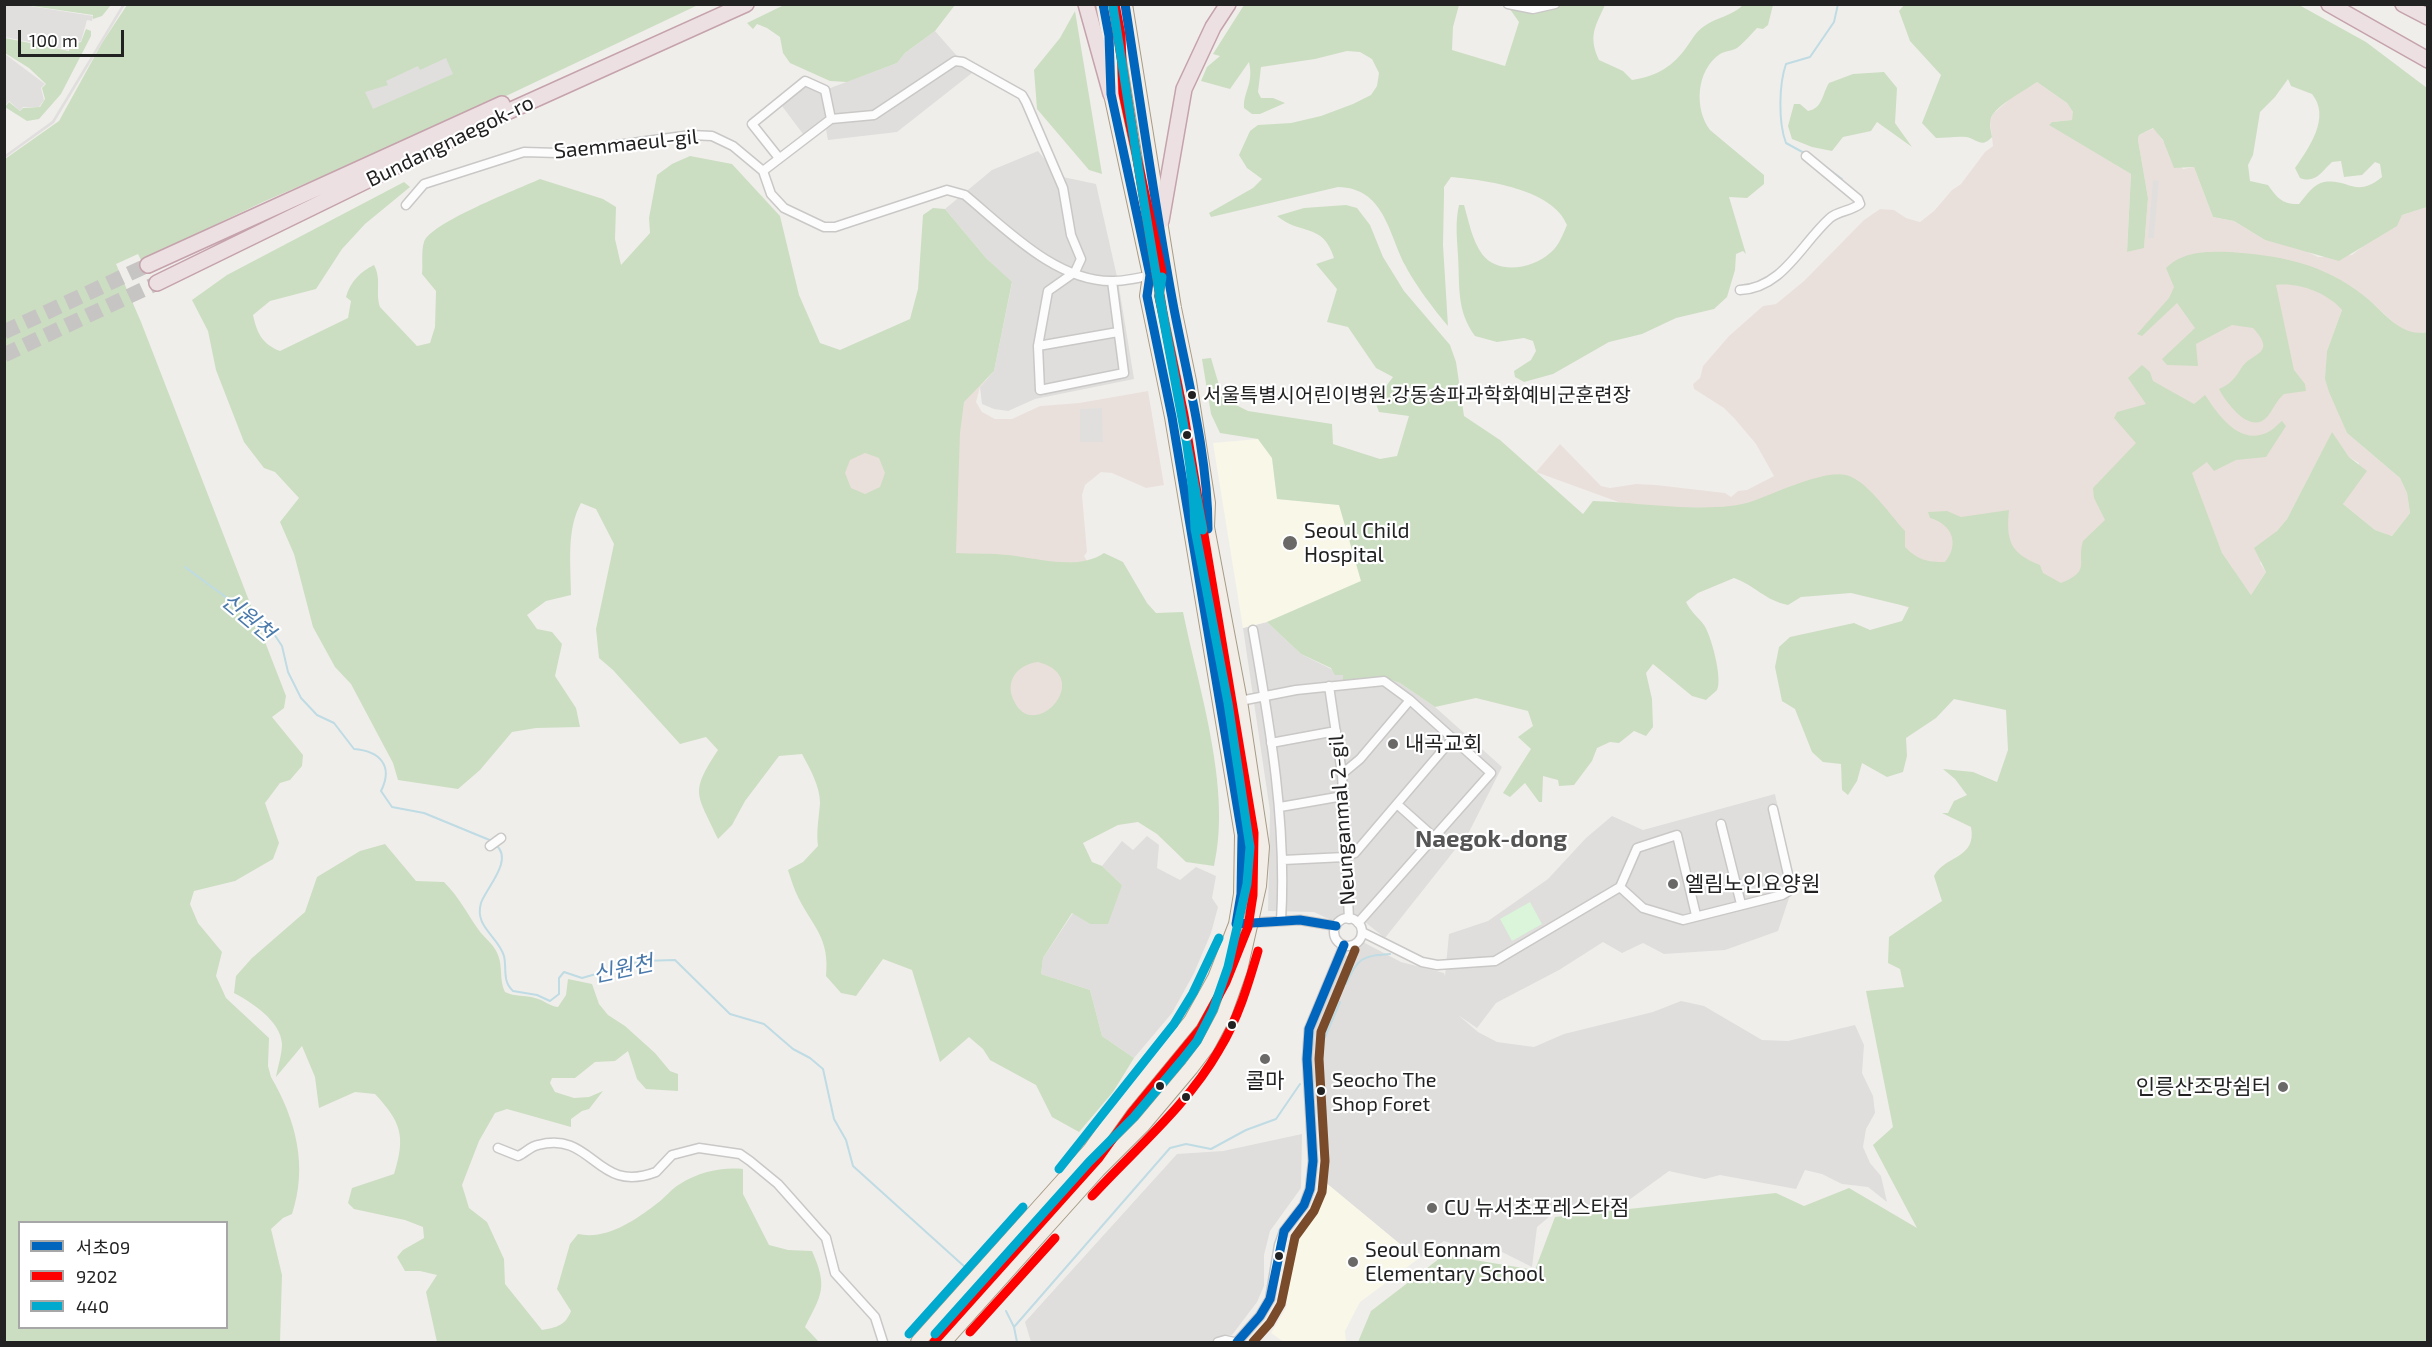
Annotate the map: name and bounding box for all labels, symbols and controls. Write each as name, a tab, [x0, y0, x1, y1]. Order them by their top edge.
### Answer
scale bar	[21, 18, 128, 56]
text: 100 m	[29, 29, 78, 51]
street label: Bundangnaegok-ro	[362, 90, 538, 192]
street label: Saemmaeul-gil	[553, 124, 699, 164]
place label: 서울특별시어린이병원.강동송파과학화예비군훈련장	[1203, 383, 1631, 407]
marker: 서울특별시어린이병원.강동송파과학화예비군훈련장	[1186, 389, 1198, 401]
unlabelled marker	[1181, 429, 1193, 441]
place label: Seoul Child Hospital	[1304, 518, 1410, 568]
marker: Seoul Child Hospital	[1281, 534, 1299, 552]
water label: 신원천	[216, 587, 280, 647]
place label: 내곡교회	[1405, 731, 1482, 757]
street label: Neunganmal 2-gil	[1323, 734, 1361, 906]
marker: 내곡교회	[1386, 737, 1400, 751]
district label: Naegok-dong	[1415, 825, 1567, 853]
place label: 엘림노인요양원	[1685, 871, 1820, 897]
marker: 엘림노인요양원	[1666, 877, 1680, 891]
water label: 신원천	[591, 950, 655, 988]
unlabelled marker	[1226, 1019, 1238, 1031]
marker: 콜마	[1258, 1052, 1272, 1066]
place label: 콜마	[1246, 1068, 1284, 1094]
place label: Seocho The Shop Foret	[1332, 1068, 1437, 1115]
place label: 인릉산조망쉼터	[2136, 1074, 2271, 1100]
unlabelled marker	[1154, 1080, 1166, 1092]
marker: 인릉산조망쉼터	[2276, 1080, 2290, 1094]
marker: Seocho The Shop Foret	[1315, 1085, 1327, 1097]
unlabelled marker	[1180, 1091, 1192, 1103]
place label: CU 뉴서초포레스타점	[1444, 1195, 1629, 1221]
marker: CU 뉴서초포레스타점	[1425, 1201, 1439, 1215]
legend	[18, 1221, 228, 1329]
text: 서초09	[76, 1236, 130, 1258]
place label: Seoul Eonnam Elementary School	[1365, 1237, 1544, 1287]
unlabelled marker	[1273, 1250, 1285, 1262]
marker: Seoul Eonnam Elementary School	[1346, 1255, 1360, 1269]
text: 9202	[76, 1265, 117, 1287]
text: 440	[76, 1295, 109, 1317]

